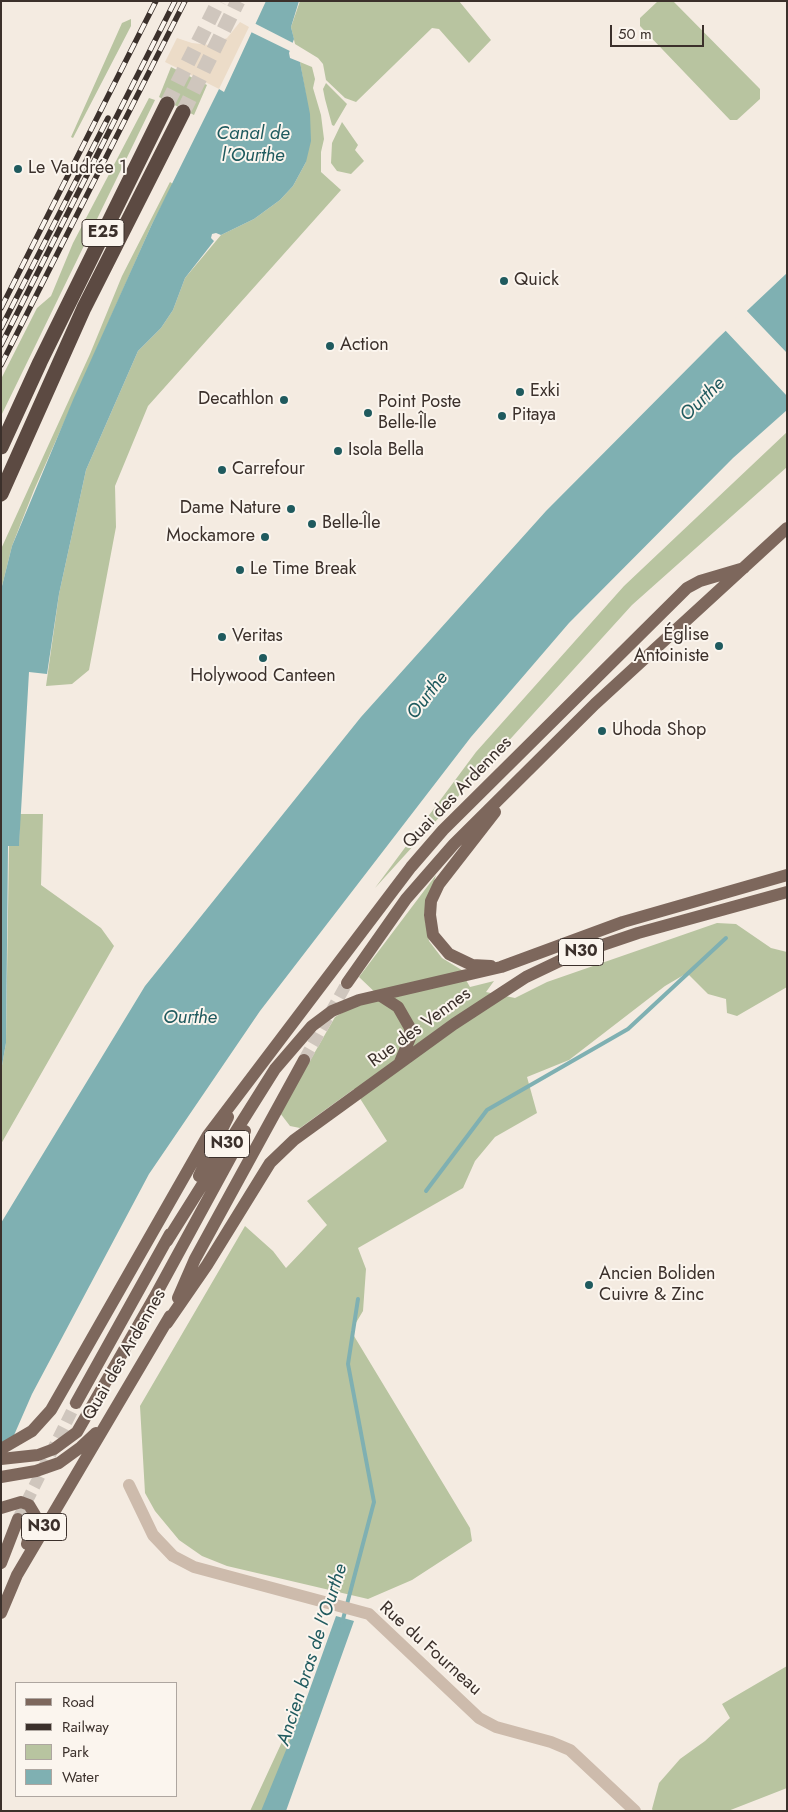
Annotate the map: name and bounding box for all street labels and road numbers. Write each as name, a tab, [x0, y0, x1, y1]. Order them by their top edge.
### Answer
road number: E25	[82, 220, 124, 247]
street label: Quai des Ardennes	[399, 732, 517, 854]
road number: N30	[558, 939, 604, 966]
street label: Rue des Vennes	[364, 984, 476, 1072]
road number: N30	[204, 1130, 250, 1158]
street label: Quai des Ardennes	[79, 1286, 171, 1424]
road number: N30	[22, 1514, 66, 1540]
street label: Rue du Fourneau	[374, 1597, 486, 1701]

